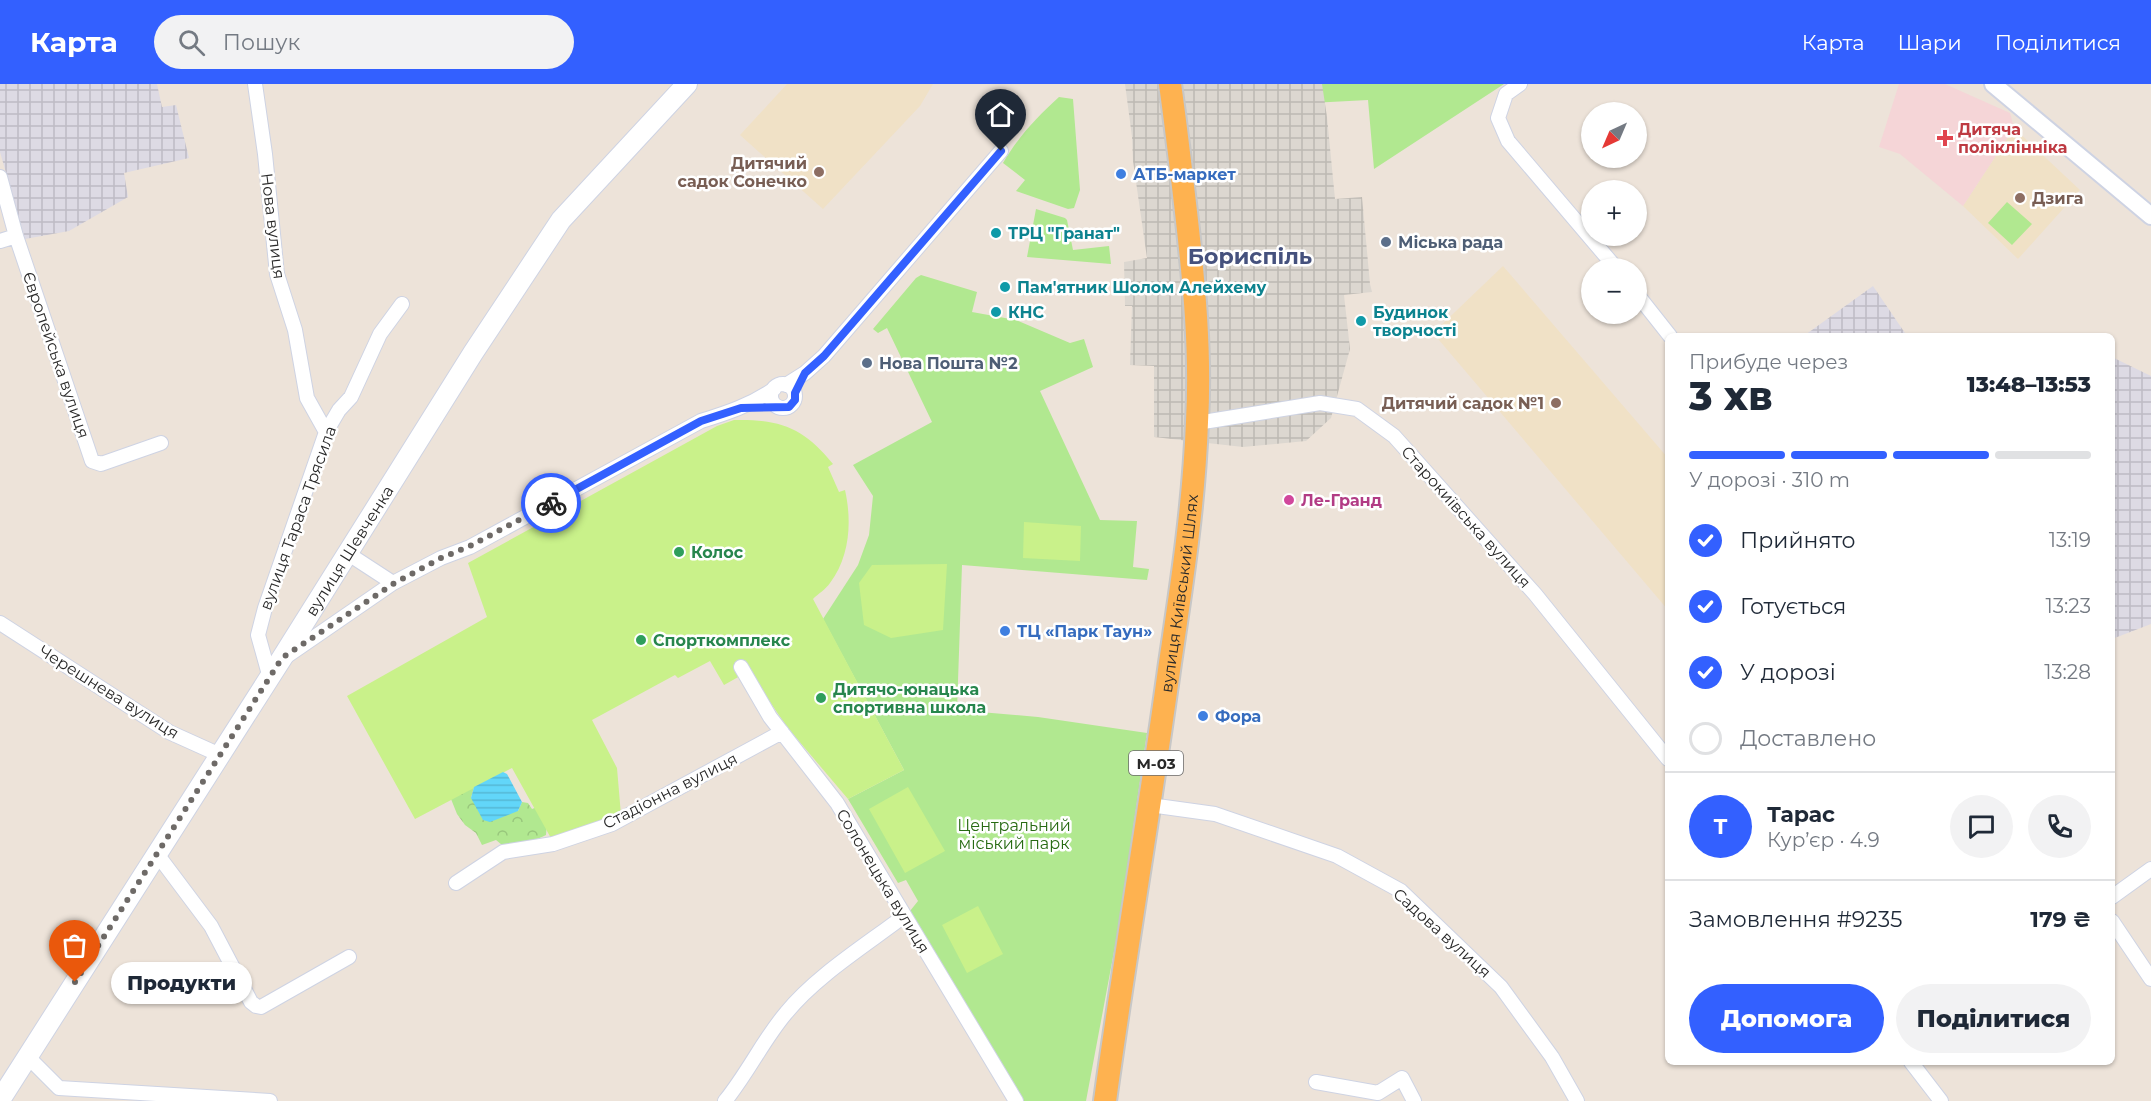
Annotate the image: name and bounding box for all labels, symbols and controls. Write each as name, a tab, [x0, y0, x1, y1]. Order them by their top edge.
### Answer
search box	[154, 15, 574, 69]
text: Карта	[30, 25, 118, 59]
icon: search	[175, 26, 208, 59]
text: Пошук	[223, 29, 300, 56]
text: Карта	[1802, 30, 1865, 55]
text: Шари	[1898, 30, 1962, 55]
text: Поділитися	[1995, 30, 2121, 55]
pin	[975, 89, 1026, 151]
icon: home	[984, 98, 1017, 131]
north arrow	[1581, 102, 1647, 168]
map controls	[1581, 102, 1647, 324]
place label: Дитяча поліклінніка	[1958, 120, 2068, 157]
marker: Дитяча поліклінніка	[1936, 129, 1954, 147]
place label: Дитячий садок Сонечко	[678, 154, 807, 191]
marker: Дитячий садок Сонечко	[812, 165, 826, 179]
place label: АТБ-маркет	[1133, 165, 1236, 184]
marker: АТБ-маркет	[1114, 167, 1128, 181]
street label: Нова вулиця	[257, 172, 289, 280]
button: +	[1581, 180, 1647, 246]
place label: Дзига	[2032, 189, 2084, 208]
marker: Дзига	[2013, 191, 2027, 205]
place label: ТРЦ "Гранат"	[1008, 224, 1120, 243]
marker: ТРЦ "Гранат"	[989, 226, 1003, 240]
place label: Міська рада	[1398, 233, 1503, 252]
marker: Міська рада	[1379, 235, 1393, 249]
district label: Бориспіль	[1188, 243, 1312, 270]
button: −	[1581, 258, 1647, 324]
street label: Європейська вулиця	[19, 269, 93, 441]
place label: Пам'ятник Шолом Алейхему	[1017, 278, 1267, 297]
marker: Пам'ятник Шолом Алейхему	[998, 280, 1012, 294]
place label: КНС	[1008, 303, 1045, 322]
place label: Будинок творчості	[1373, 303, 1457, 340]
marker: КНС	[989, 305, 1003, 319]
marker: Будинок творчості	[1354, 314, 1368, 328]
text: Прибуде через	[1689, 350, 1848, 374]
place label: Нова Пошта №2	[879, 354, 1018, 373]
marker: Нова Пошта №2	[860, 356, 874, 370]
text: 13:48–13:53	[1967, 371, 2091, 398]
text: 3 хв	[1689, 372, 1773, 420]
place label: Дитячий садок №1	[1382, 394, 1544, 413]
marker: Дитячий садок №1	[1549, 396, 1563, 410]
street label: вулиця Тараса Трясила	[256, 423, 340, 613]
street label: Старокиївська вулиця	[1397, 442, 1535, 592]
text: У дорозі · 310 m	[1689, 468, 1850, 492]
courier	[521, 473, 581, 533]
street label: вулиця Шевченка	[301, 482, 397, 619]
icon: bike	[535, 487, 568, 520]
place label: Ле-Гранд	[1301, 491, 1382, 510]
street label: вулиця Київський Шлях	[1157, 493, 1202, 694]
marker: Ле-Гранд	[1282, 493, 1296, 507]
icon: check	[1689, 524, 1722, 557]
text: Прийнято	[1740, 527, 1856, 554]
text: 13:19	[2049, 528, 2091, 552]
place label: Колос	[691, 543, 744, 562]
marker: Колос	[672, 545, 686, 559]
icon: check	[1689, 590, 1722, 623]
text: Готується	[1740, 593, 1846, 620]
text: 13:23	[2046, 594, 2091, 618]
place label: ТЦ «Парк Таун»	[1017, 622, 1152, 641]
marker: ТЦ «Парк Таун»	[998, 624, 1012, 638]
place label: Спорткомплекс	[653, 631, 791, 650]
marker: Спорткомплекс	[634, 633, 648, 647]
street label: Черешнева вулиця	[36, 641, 182, 743]
icon: check	[1689, 656, 1722, 689]
text: У дорозі	[1740, 659, 1836, 686]
text: 13:28	[2044, 660, 2091, 684]
place label: Дитячо-юнацька спортивна школа	[833, 680, 986, 717]
marker: Дитячо-юнацька спортивна школа	[814, 691, 828, 705]
place label: Фора	[1215, 707, 1261, 726]
marker: Фора	[1196, 709, 1210, 723]
text: Доставлено	[1740, 725, 1876, 752]
street label: Стадіонна вулиця	[600, 749, 740, 833]
road number: М-03	[1129, 751, 1183, 775]
button: chat	[1950, 795, 2013, 858]
button: phone	[2028, 795, 2091, 858]
text: Тарас	[1767, 801, 1835, 828]
street label: Солонецька вулиця	[832, 805, 934, 957]
text: Т	[1713, 813, 1728, 840]
park label: Центральний міський парк	[957, 816, 1071, 853]
text: Кур’єр · 4.9	[1767, 828, 1880, 852]
street label: Садова вулиця	[1389, 884, 1495, 982]
text: Замовлення #9235	[1689, 906, 1902, 933]
text: 179 ₴	[2030, 906, 2091, 933]
pin	[49, 920, 100, 982]
icon: bag	[58, 929, 91, 962]
callout: Продукти	[111, 961, 252, 1003]
text: Продукти	[127, 971, 236, 995]
button: Допомога	[1689, 984, 1884, 1053]
button: Поділитися	[1896, 984, 2091, 1053]

